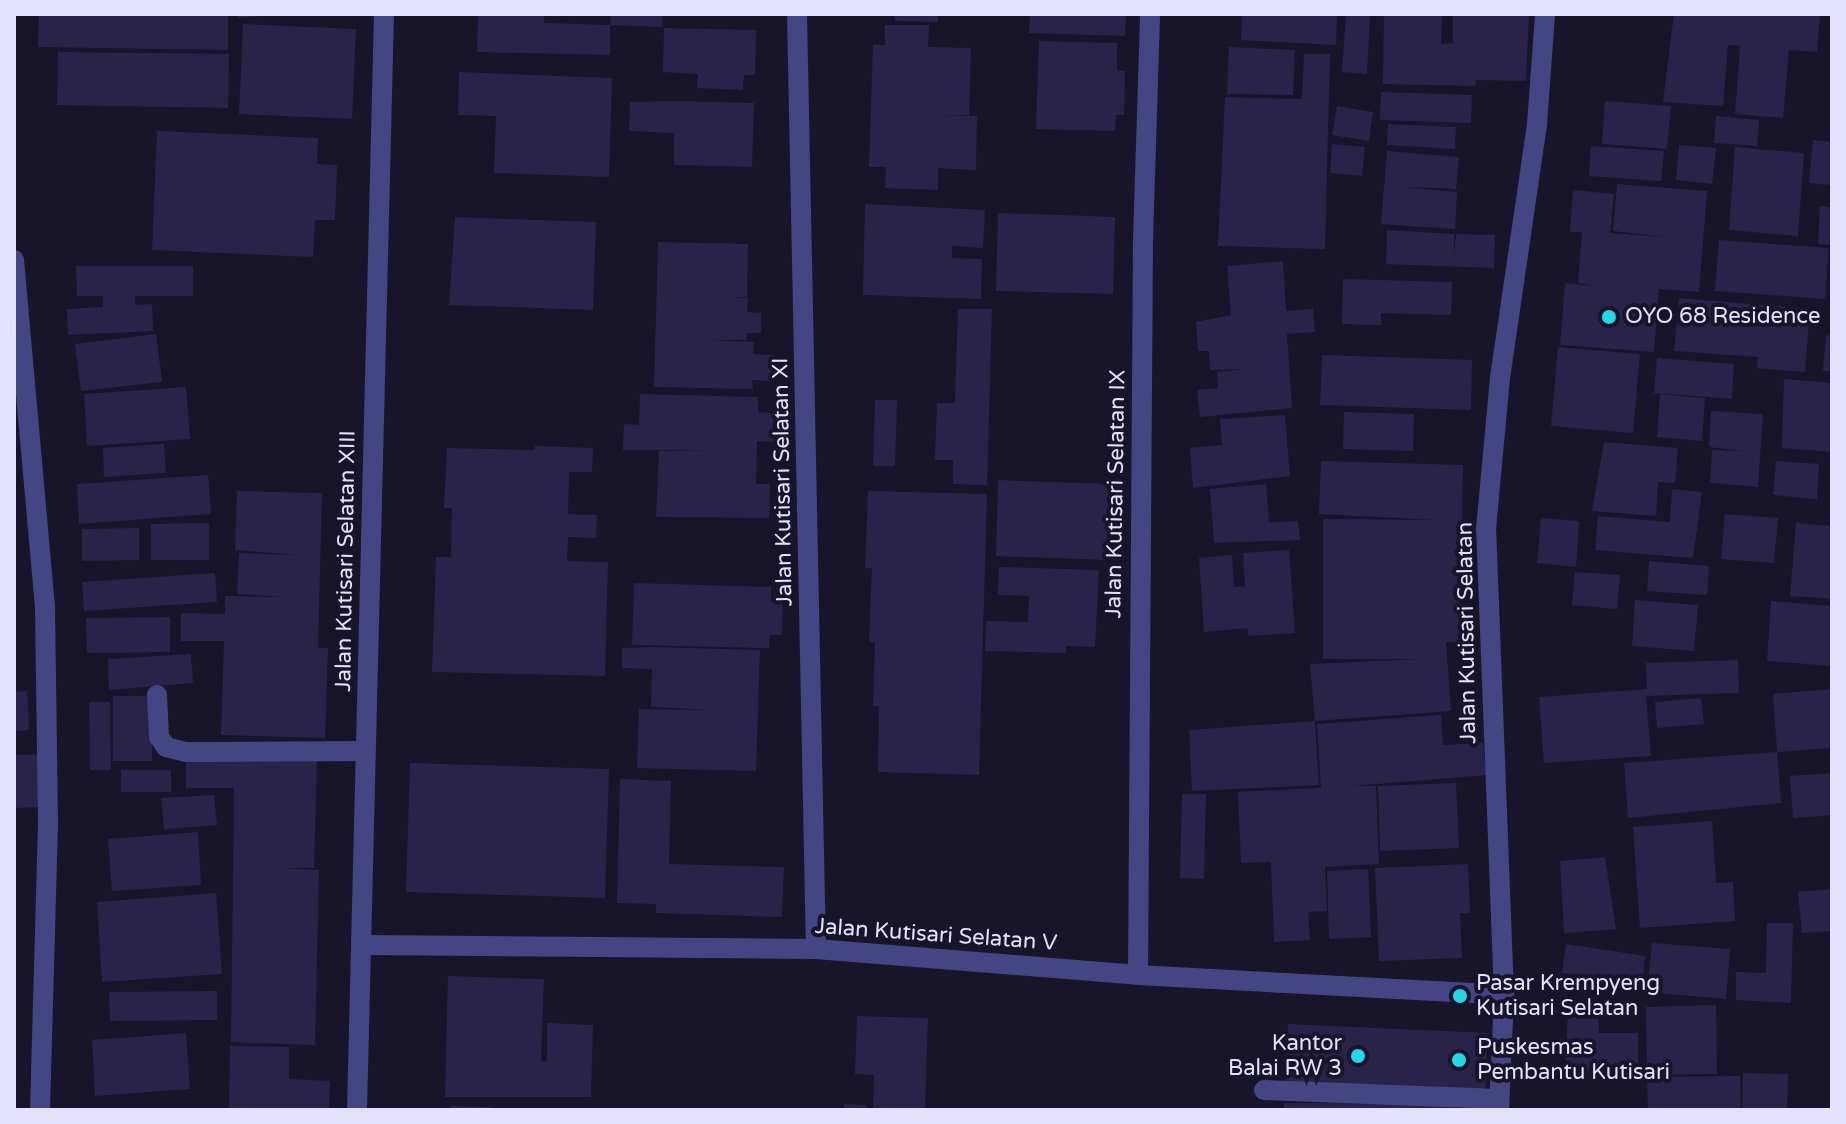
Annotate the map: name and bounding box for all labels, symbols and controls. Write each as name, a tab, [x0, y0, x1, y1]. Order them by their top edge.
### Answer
place label: OYO 68 Residence	[1625, 304, 1820, 330]
marker: OYO 68 Residence	[1600, 308, 1618, 326]
street label: Jalan Kutisari Selatan XI	[768, 357, 798, 607]
street label: Jalan Kutisari Selatan IX	[1101, 369, 1131, 619]
street label: Jalan Kutisari Selatan XIII	[331, 430, 361, 692]
street label: Jalan Kutisari Selatan	[1452, 522, 1482, 744]
street label: Jalan Kutisari Selatan V	[814, 913, 1058, 957]
place label: Pasar Krempyeng Kutisari Selatan	[1476, 970, 1660, 1022]
marker: Pasar Krempyeng Kutisari Selatan	[1451, 987, 1469, 1005]
place label: Kantor Balai RW 3	[1228, 1030, 1342, 1082]
place label: Puskesmas Pembantu Kutisari	[1477, 1034, 1670, 1086]
marker: Kantor Balai RW 3	[1349, 1047, 1367, 1065]
marker: Puskesmas Pembantu Kutisari	[1448, 1049, 1470, 1071]

